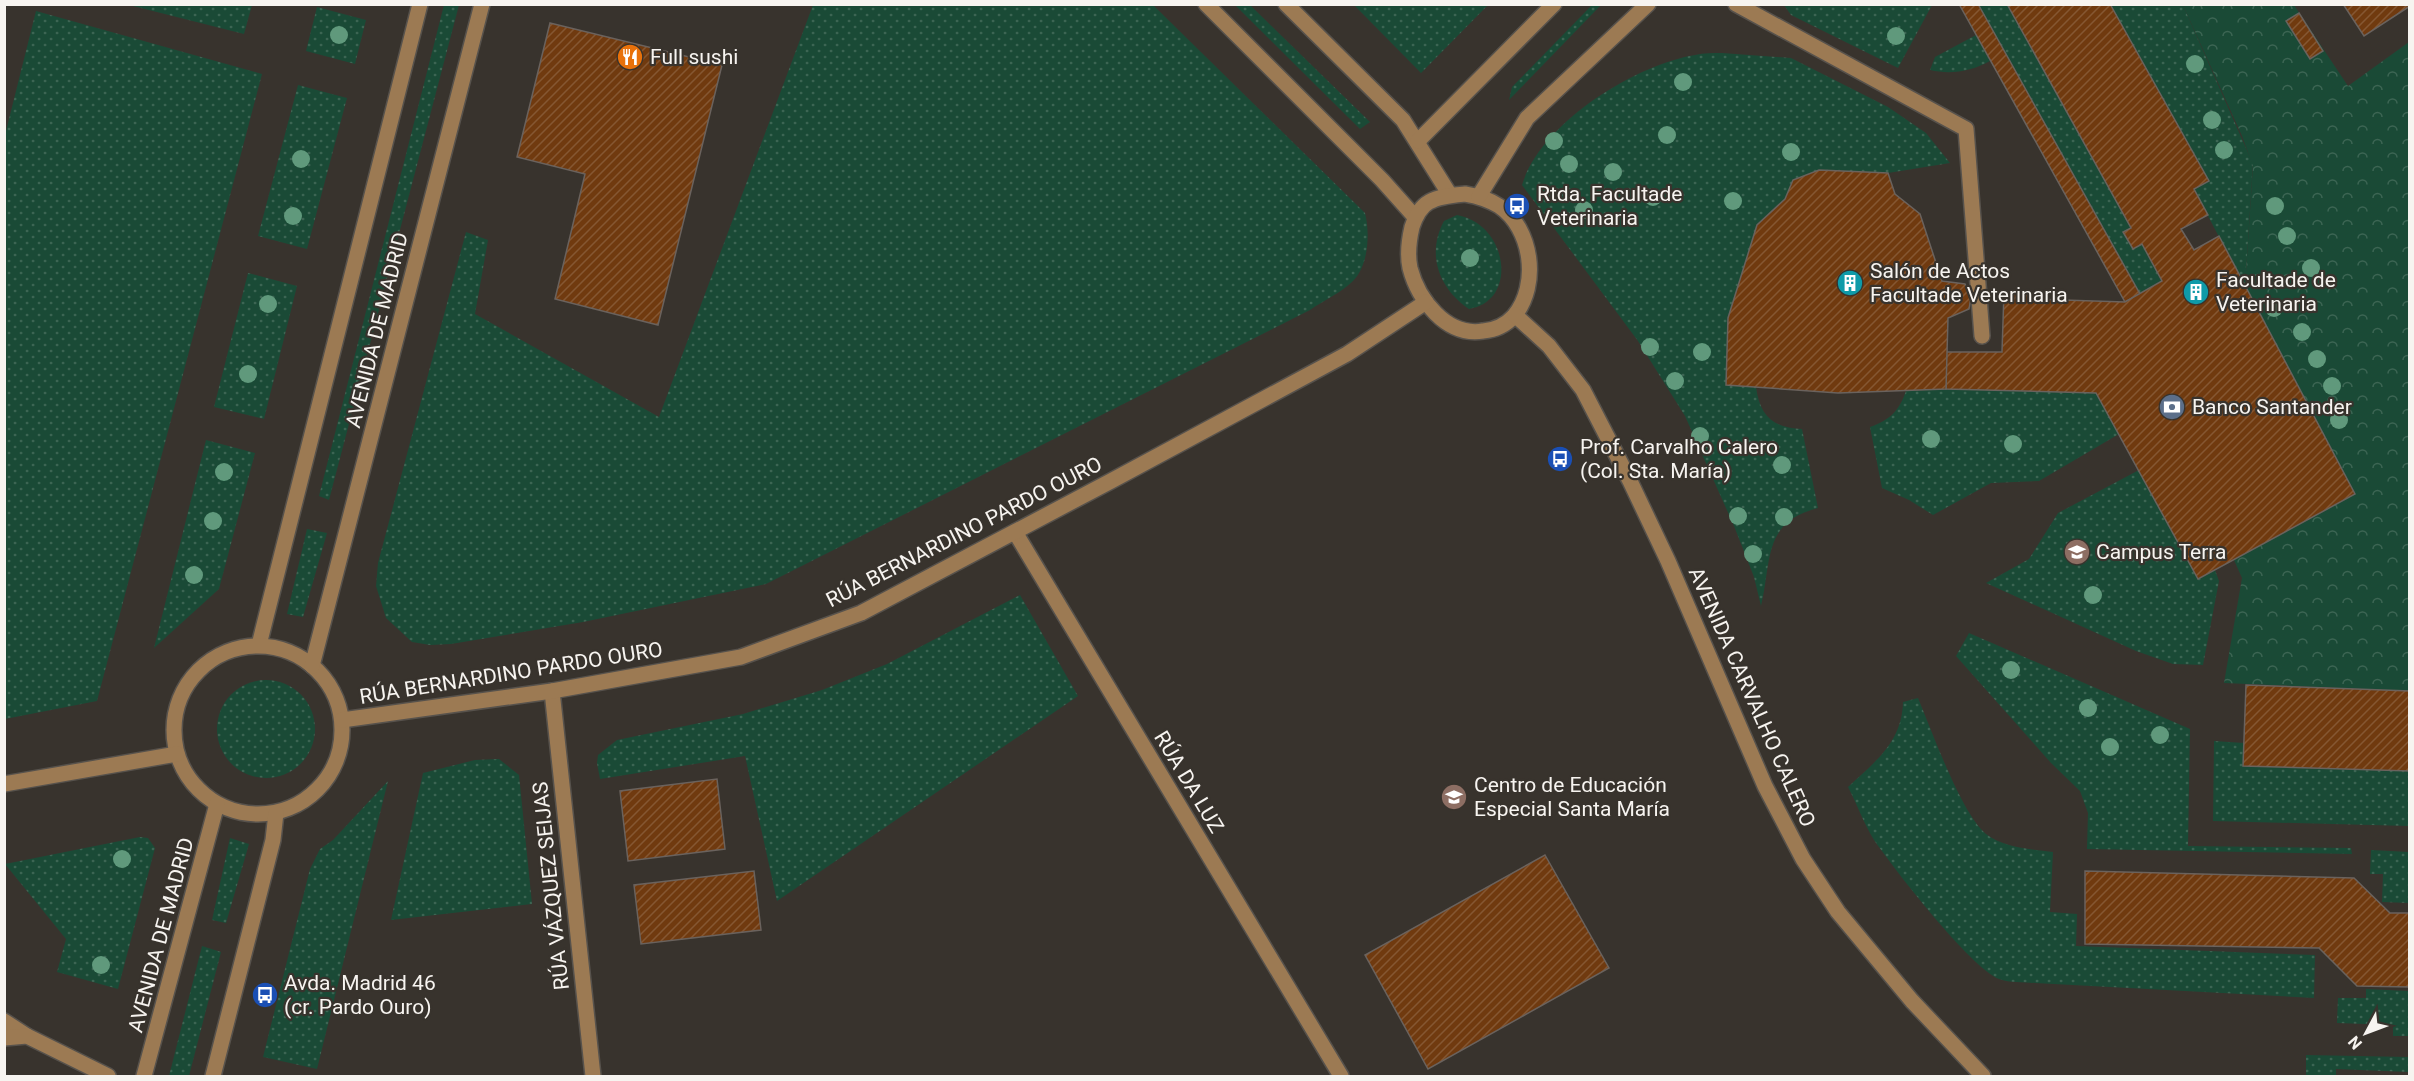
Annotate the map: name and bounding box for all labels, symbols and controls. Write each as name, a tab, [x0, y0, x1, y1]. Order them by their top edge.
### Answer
restaurant icon: Full sushi	[615, 42, 645, 72]
place label: Full sushi	[650, 45, 738, 69]
place label: Rtda. Facultade Veterinaria	[1537, 182, 1682, 230]
bus stop icon: Rtda. Facultade Veterinaria	[1502, 191, 1532, 221]
street label: AVENIDA DE MADRID	[341, 230, 413, 430]
place label: Salón de Actos Facultade Veterinaria	[1870, 259, 2068, 307]
building icon: Salón de Actos Facultade Veterinaria	[1835, 268, 1865, 298]
place label: Facultade de Veterinaria	[2216, 268, 2336, 316]
building icon: Facultade de Veterinaria	[2181, 277, 2211, 307]
bank icon: Banco Santander	[2157, 392, 2187, 422]
place label: Banco Santander	[2192, 395, 2352, 419]
place label: Prof. Carvalho Calero (Col. Sta. María)	[1580, 435, 1778, 483]
bus stop icon: Prof. Carvalho Calero (Col. Sta. María)	[1545, 444, 1575, 474]
street label: RÚA BERNARDINO PARDO OURO	[822, 452, 1106, 612]
school or university icon: Campus Terra	[2062, 537, 2092, 567]
place label: Campus Terra	[2096, 540, 2226, 564]
street label: AVENIDA CARVALHO CALERO	[1684, 563, 1820, 831]
street label: RÚA BERNARDINO PARDO OURO	[358, 637, 664, 709]
street label: RÚA DA LUZ	[1149, 727, 1229, 837]
place label: Centro de Educación Especial Santa María	[1474, 773, 1670, 821]
street label: RÚA VÁZQUEZ SEIJAS	[528, 781, 574, 991]
school or university icon: Centro de Educación Especial Santa María	[1439, 782, 1469, 812]
street label: AVENIDA DE MADRID	[123, 835, 199, 1035]
place label: Avda. Madrid 46 (cr. Pardo Ouro)	[284, 971, 436, 1019]
bus stop icon: Avda. Madrid 46 (cr. Pardo Ouro)	[250, 980, 280, 1010]
north arrow	[2336, 1003, 2396, 1063]
text: N	[2344, 1032, 2366, 1053]

